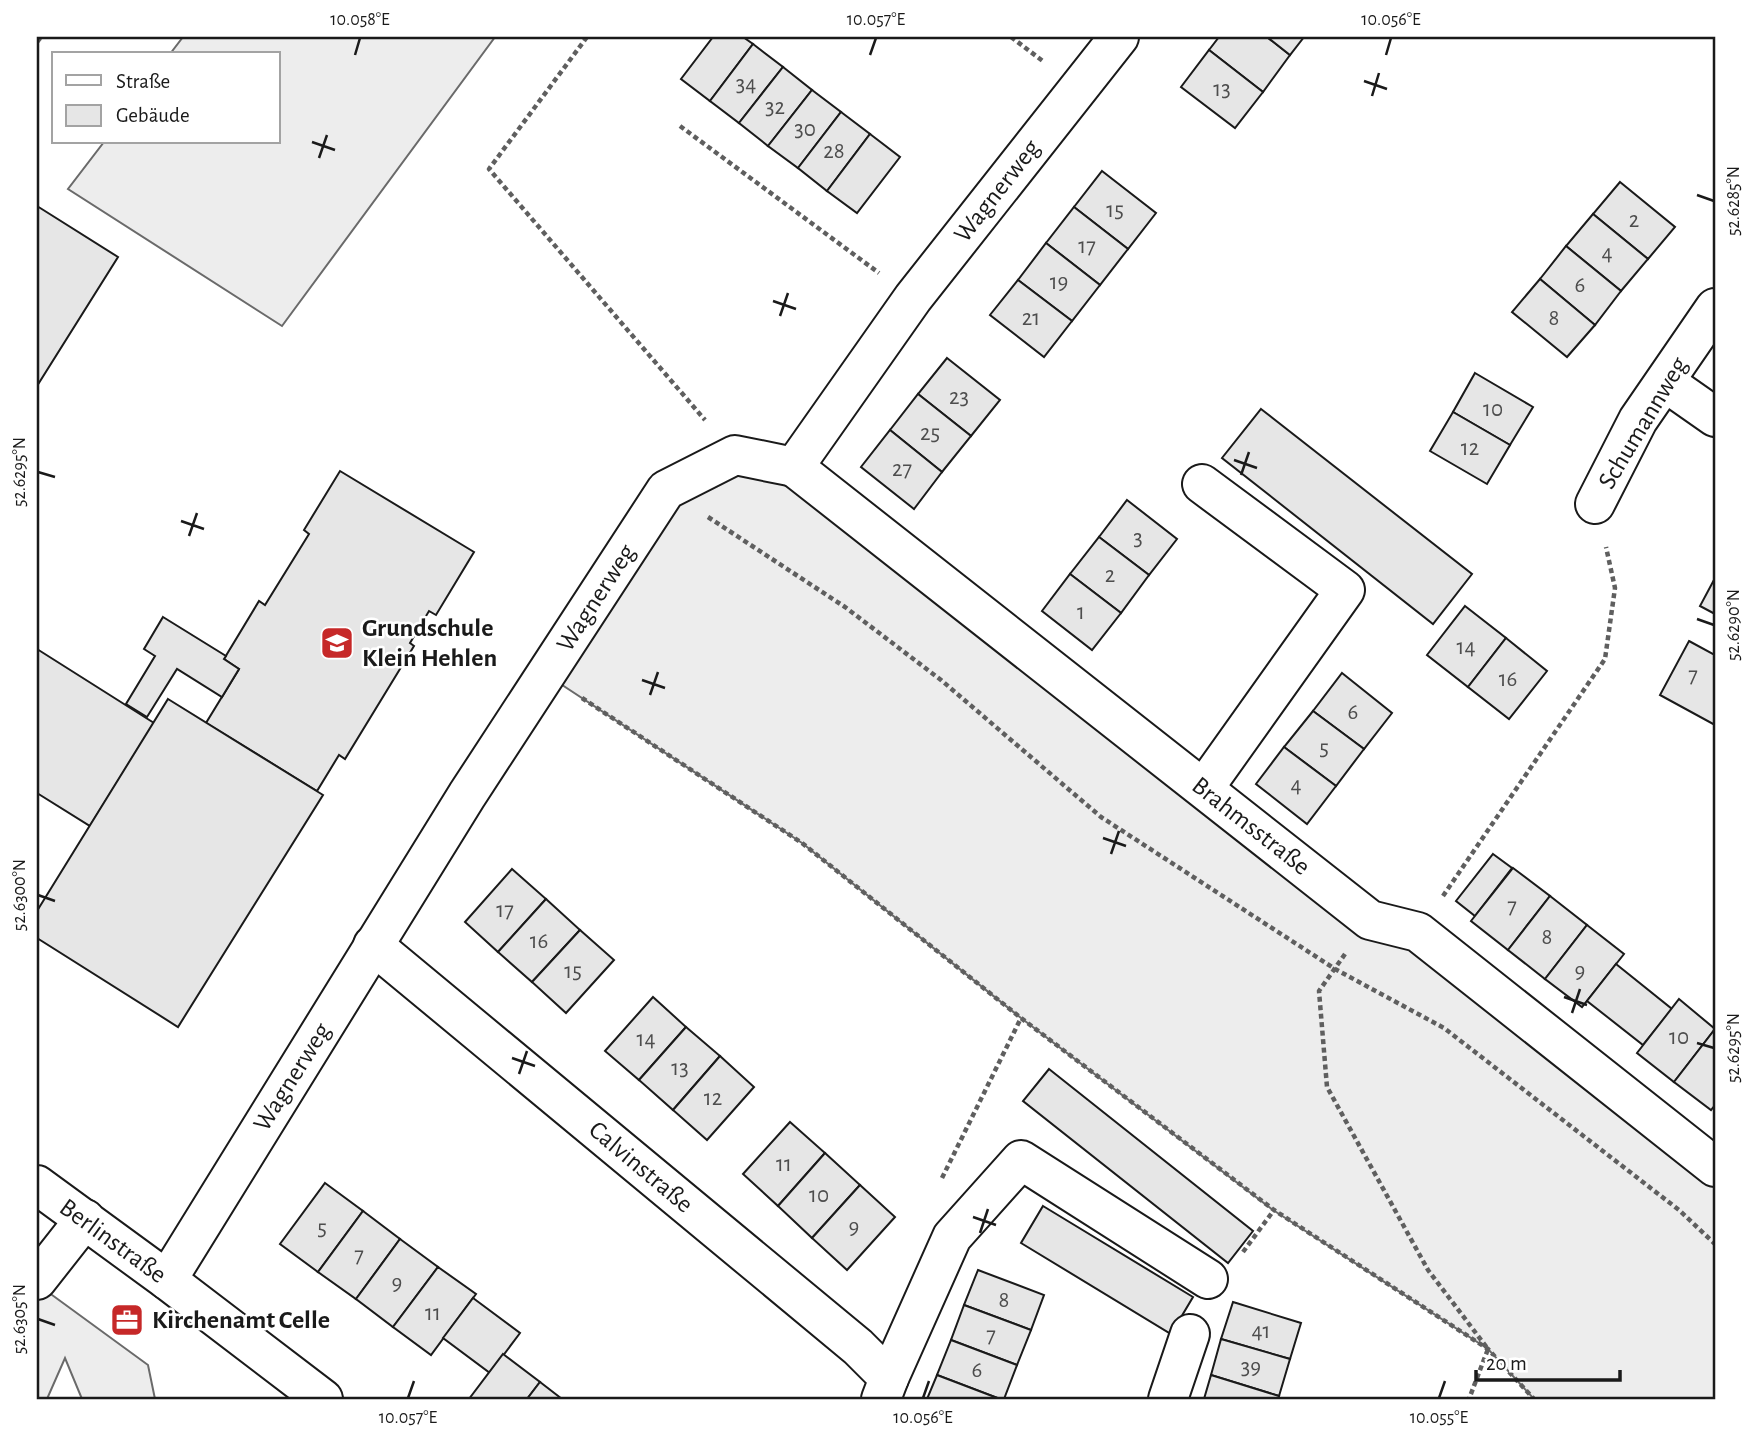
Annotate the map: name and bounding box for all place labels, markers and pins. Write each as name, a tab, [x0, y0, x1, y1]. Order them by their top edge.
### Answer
place label: Grundschule Klein Hehlen	[362, 615, 497, 671]
school or university icon: Grundschule Klein Hehlen	[318, 624, 356, 662]
office icon: Kirchenamt Celle	[108, 1301, 146, 1339]
place label: Kirchenamt Celle	[152, 1307, 330, 1333]

